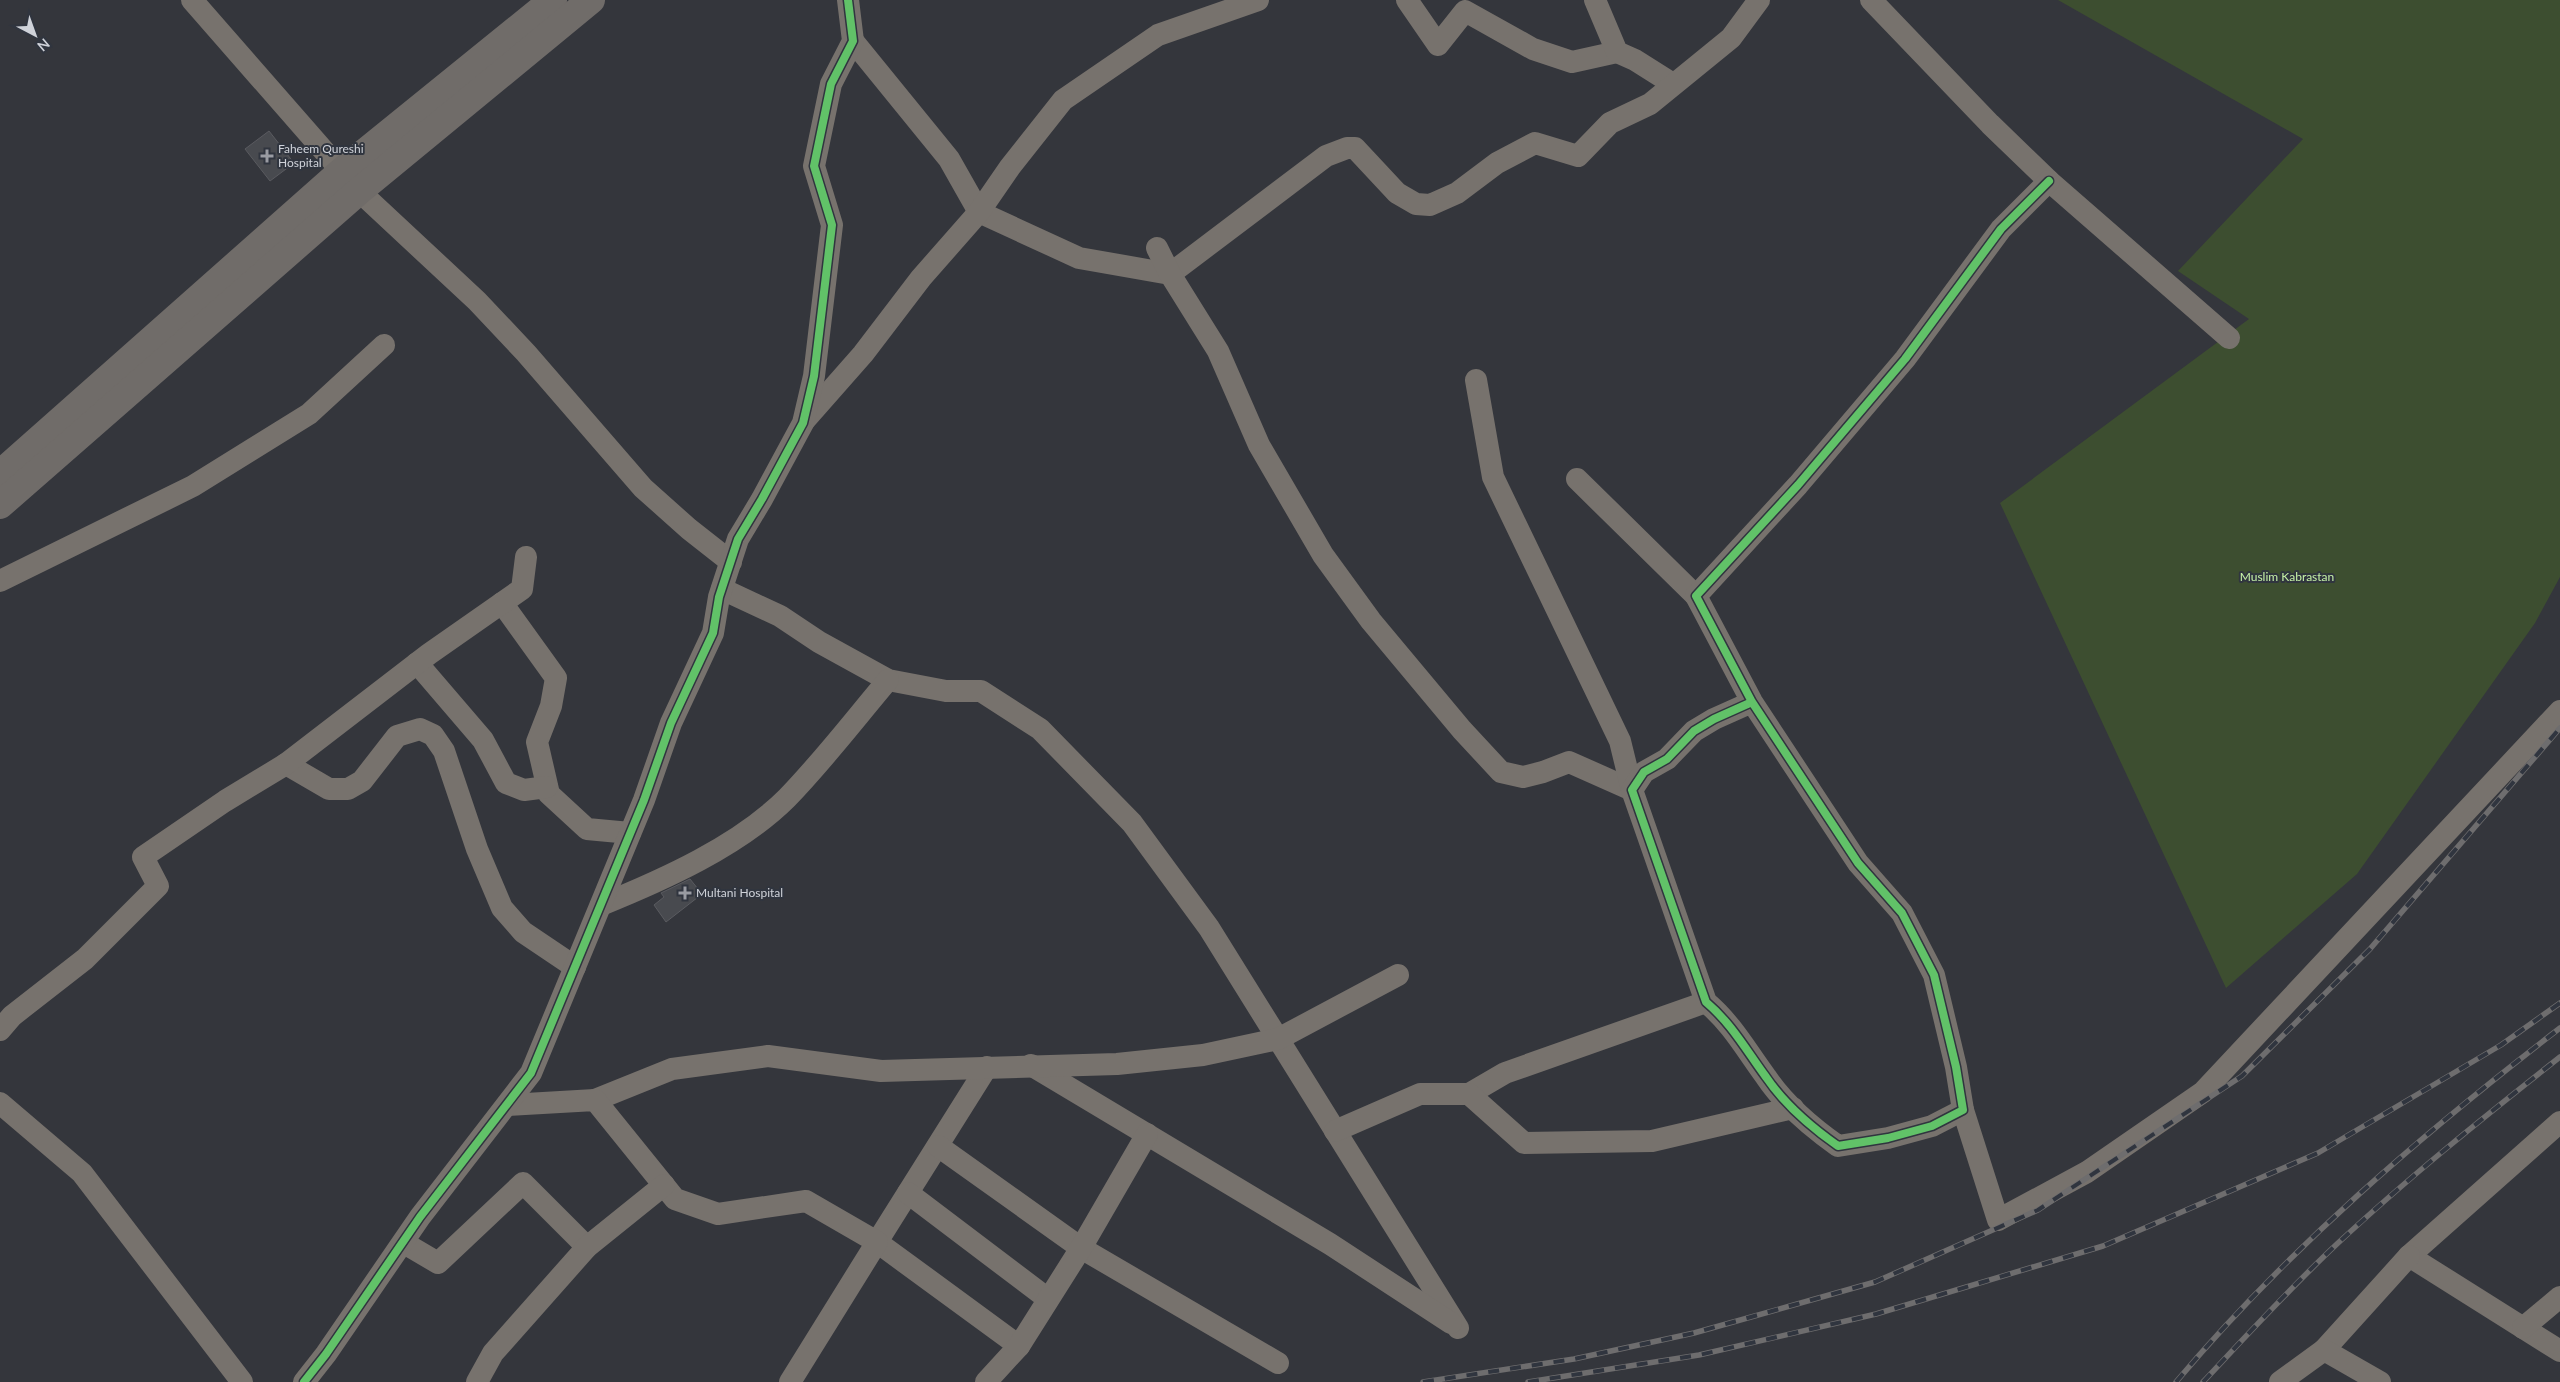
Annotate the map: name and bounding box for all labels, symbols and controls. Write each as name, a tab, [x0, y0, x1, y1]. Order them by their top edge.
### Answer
north arrow	[10, 10, 60, 60]
text: N	[34, 35, 54, 55]
place label: Faheem Qureshi Hospital	[278, 141, 364, 170]
marker: Faheem Qureshi Hospital	[260, 149, 274, 163]
park label: Muslim Kabrastan	[2240, 569, 2334, 584]
place label: Multani Hospital	[696, 885, 783, 900]
marker: Multani Hospital	[678, 886, 692, 900]

